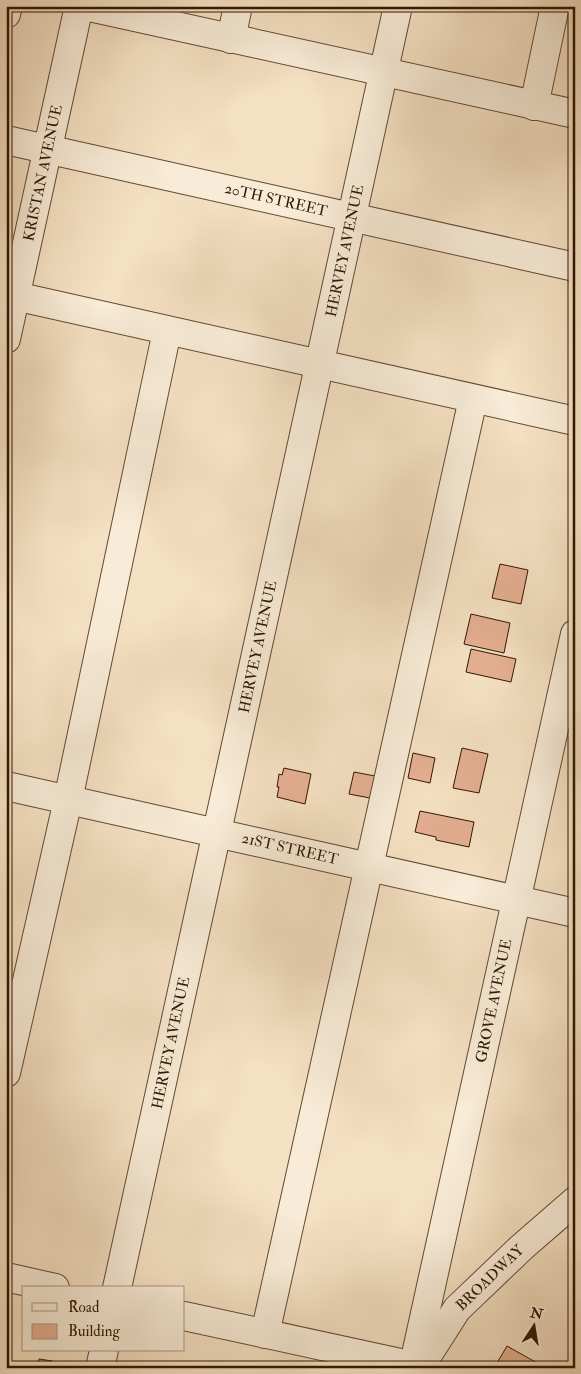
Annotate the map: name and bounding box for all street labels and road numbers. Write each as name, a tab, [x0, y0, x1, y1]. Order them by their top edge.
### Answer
street label: KRISTAN AVENUE	[19, 103, 67, 243]
street label: 20TH STREET	[223, 179, 329, 221]
street label: HERVEY AVENUE	[322, 183, 368, 319]
street label: HERVEY AVENUE	[235, 579, 281, 715]
street label: 21ST STREET	[240, 829, 340, 869]
street label: GROVE AVENUE	[472, 937, 516, 1065]
street label: HERVEY AVENUE	[148, 975, 194, 1111]
street label: BROADWAY	[452, 1240, 529, 1315]

